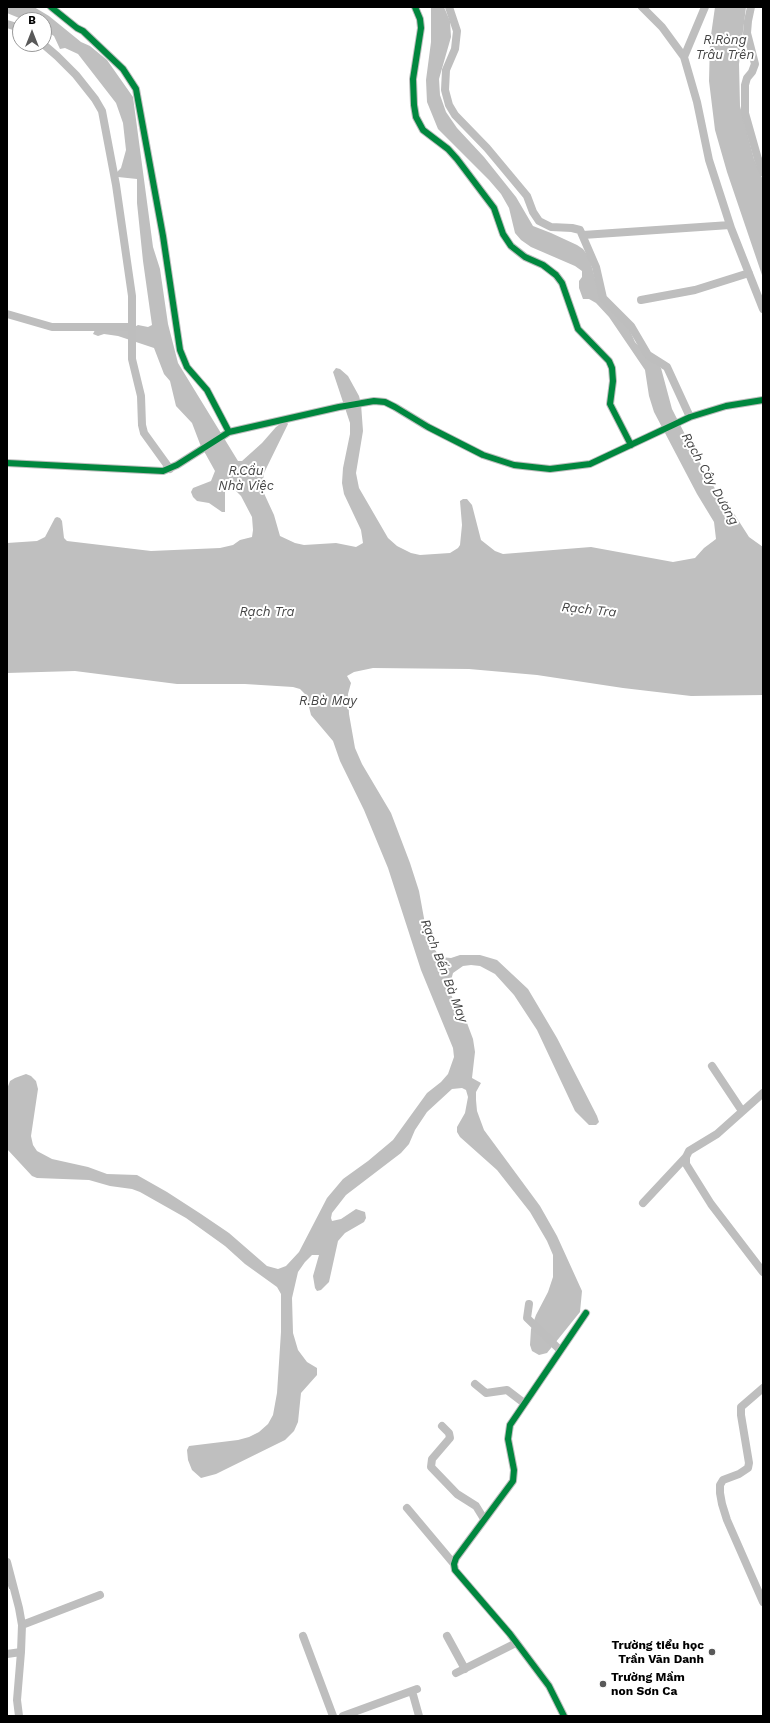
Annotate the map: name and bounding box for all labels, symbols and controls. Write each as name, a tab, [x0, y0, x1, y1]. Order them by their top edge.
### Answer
north arrow	[12, 12, 52, 52]
text: B	[28, 14, 36, 27]
water label: R.Ròng Trâu Trên	[696, 32, 754, 63]
water label: Rạch Cây Dương	[678, 430, 742, 528]
water label: R.Cầu Nhà Việc	[218, 463, 274, 494]
water label: Rạch Tra	[561, 599, 617, 621]
water label: Rạch Tra	[240, 604, 294, 620]
water label: R.Bà May	[299, 693, 357, 709]
water label: Rạch Bến Bà May	[417, 917, 471, 1025]
place label: Trường tiểu học Trần Văn Danh	[611, 1638, 704, 1666]
marker: Trường tiểu học Trần Văn Danh	[707, 1647, 717, 1657]
place label: Trường Mầm non Sơn Ca	[611, 1670, 685, 1698]
marker: Trường Mầm non Sơn Ca	[598, 1679, 608, 1689]

